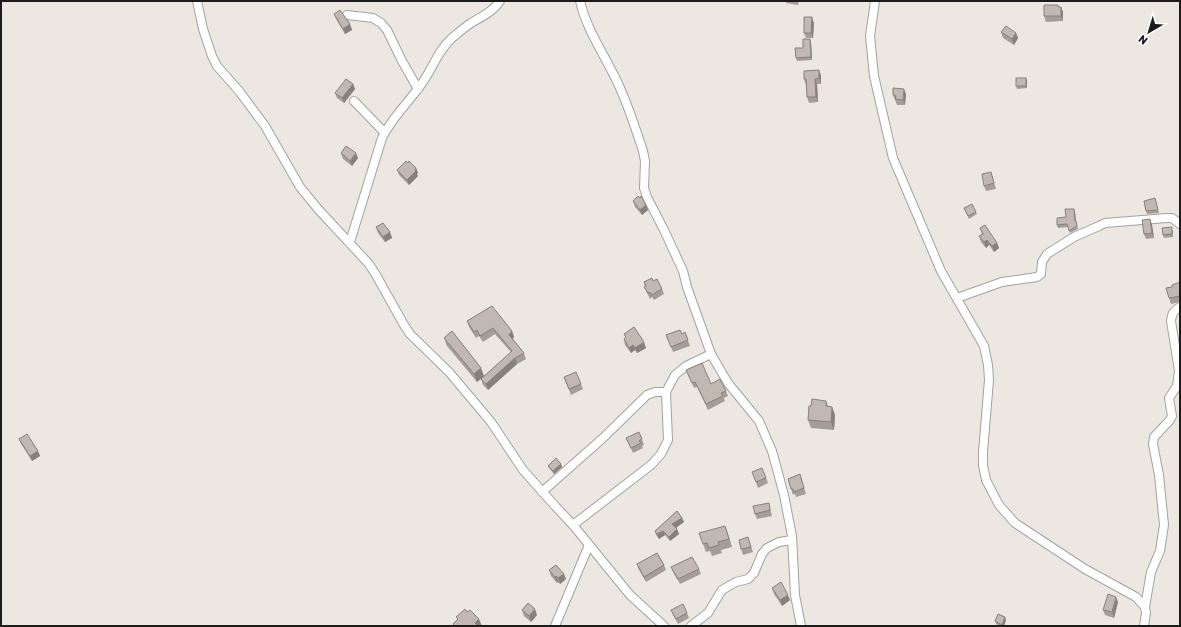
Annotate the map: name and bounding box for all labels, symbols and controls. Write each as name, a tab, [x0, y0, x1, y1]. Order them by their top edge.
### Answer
north arrow	[1129, 12, 1169, 52]
text: N	[1136, 32, 1150, 47]

